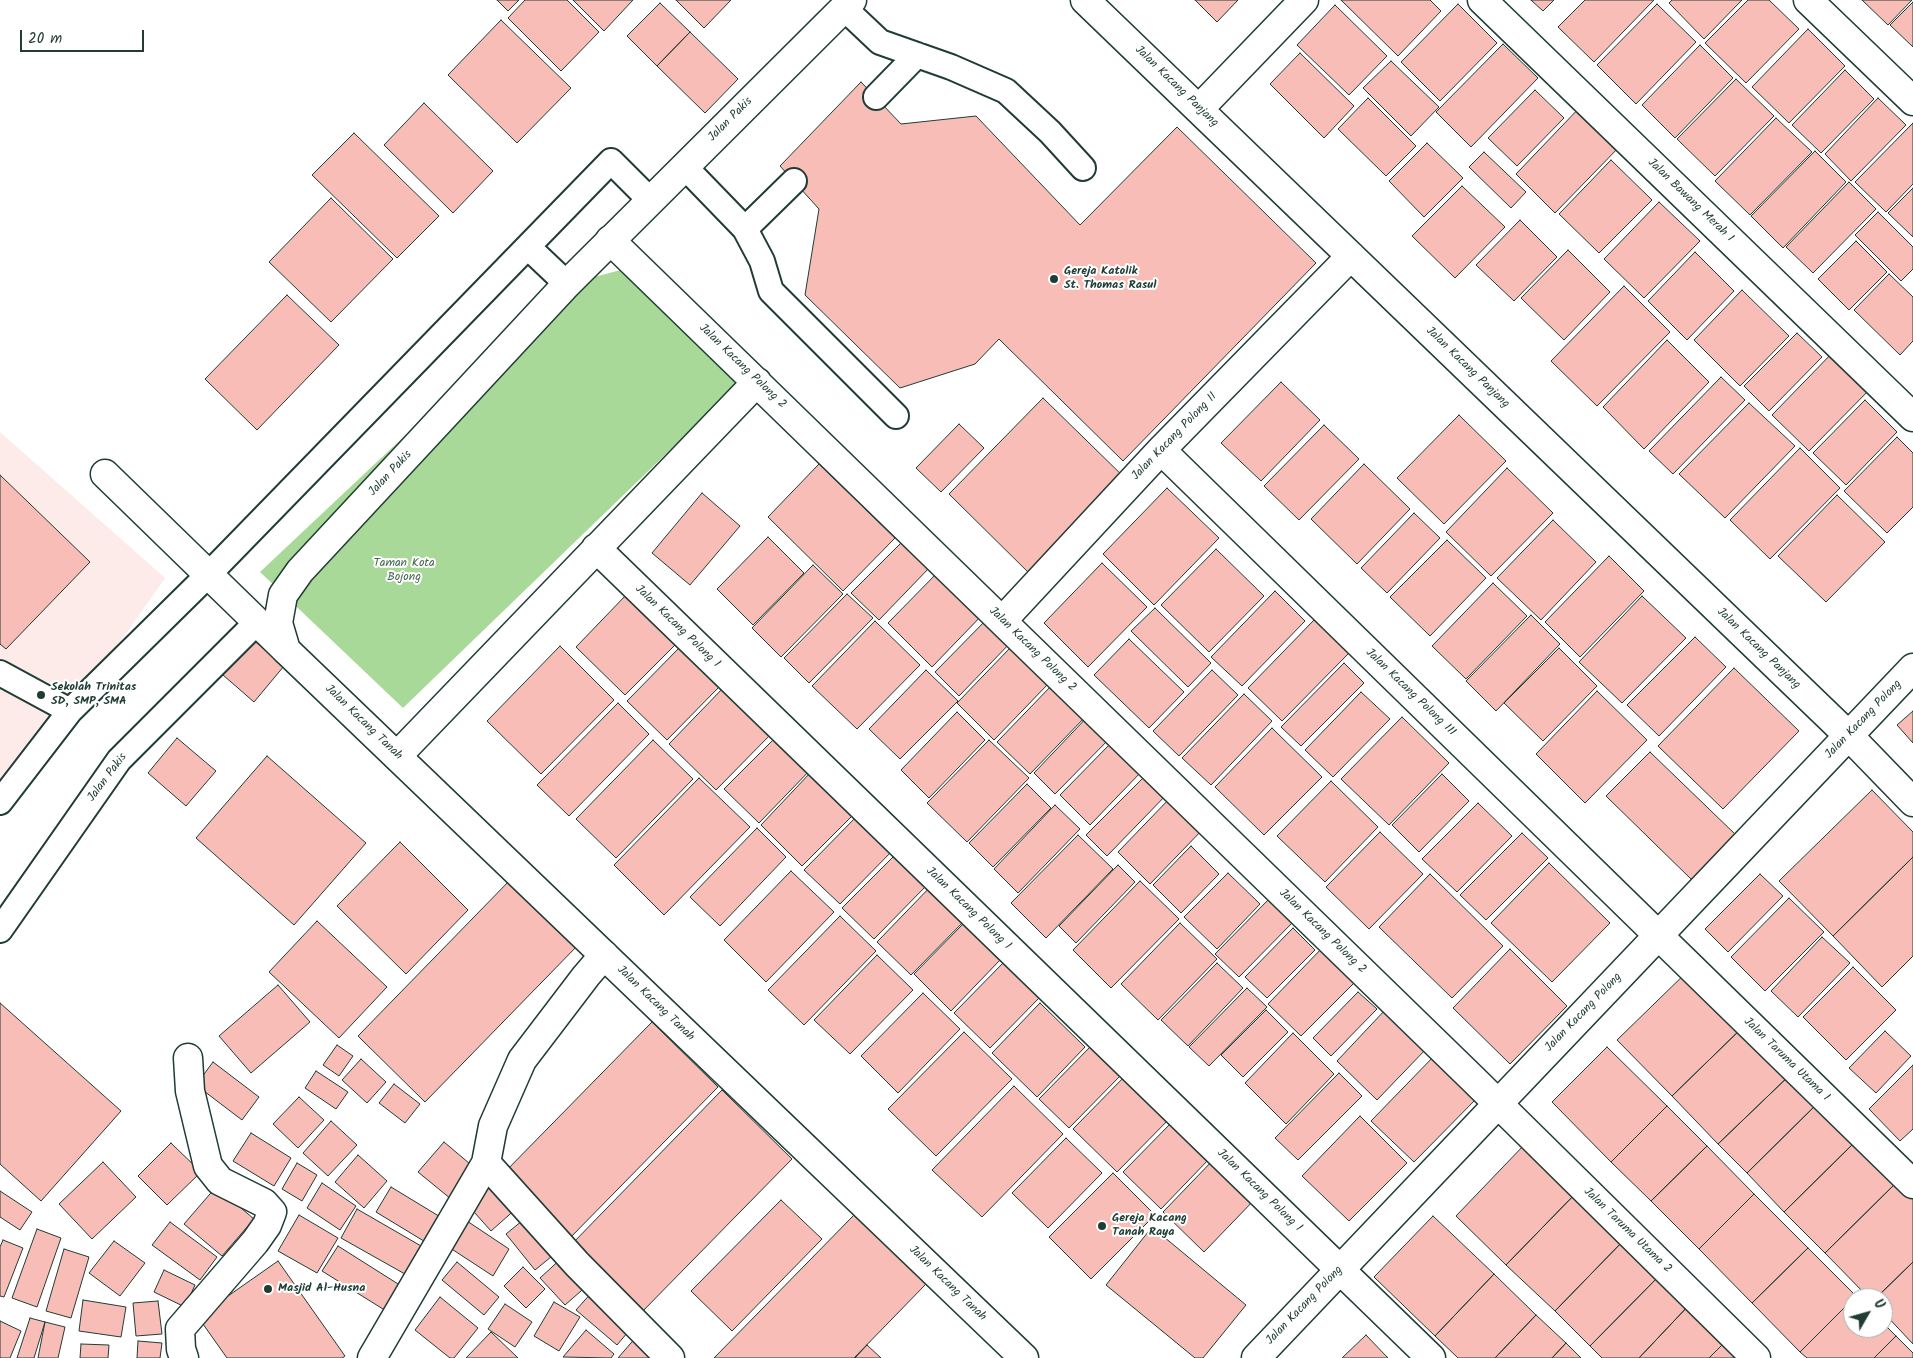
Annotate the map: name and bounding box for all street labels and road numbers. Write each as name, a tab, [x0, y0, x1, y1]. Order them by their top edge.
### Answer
street label: Jalan Kacang Panjang	[1131, 43, 1221, 131]
street label: Jalan Pakis	[706, 95, 756, 145]
street label: Jalan Bawang Merah I	[1644, 156, 1736, 246]
street label: Jalan Kacang Polong 2	[695, 322, 789, 412]
street label: Jalan Kacang Panjang	[1422, 324, 1512, 412]
street label: Jalan Kacang Polong II	[1129, 390, 1221, 484]
street label: Jalan Pakis	[366, 448, 416, 500]
street label: Jalan Kacang Polong 1	[631, 583, 723, 671]
street label: Jalan Kacang Polong 2	[985, 605, 1079, 695]
street label: Jalan Kacang Panjang	[1713, 605, 1803, 693]
street label: Jalan Kacang Polong III	[1362, 646, 1458, 740]
street label: Jalan Kacang Polong	[1823, 678, 1905, 762]
street label: Jalan Kacang Tanah	[321, 682, 405, 764]
street label: Jalan Pakis	[85, 751, 131, 805]
street label: Jalan Kacang Polong 1	[922, 865, 1014, 953]
street label: Jalan Kacang Polong 2	[1275, 887, 1369, 977]
street label: Jalan Kacang Tanah	[613, 963, 697, 1045]
street label: Jalan Kacang Polong	[1543, 971, 1625, 1055]
street label: Jalan Taruma Utama 1	[1740, 1015, 1832, 1105]
street label: Jalan Kacang Polong 1	[1213, 1147, 1305, 1235]
street label: Jalan Taruma Utama 2	[1580, 1185, 1674, 1277]
street label: Jalan Kacang Tanah	[905, 1243, 989, 1325]
street label: Jalan Kacang Polong	[1264, 1264, 1346, 1348]

